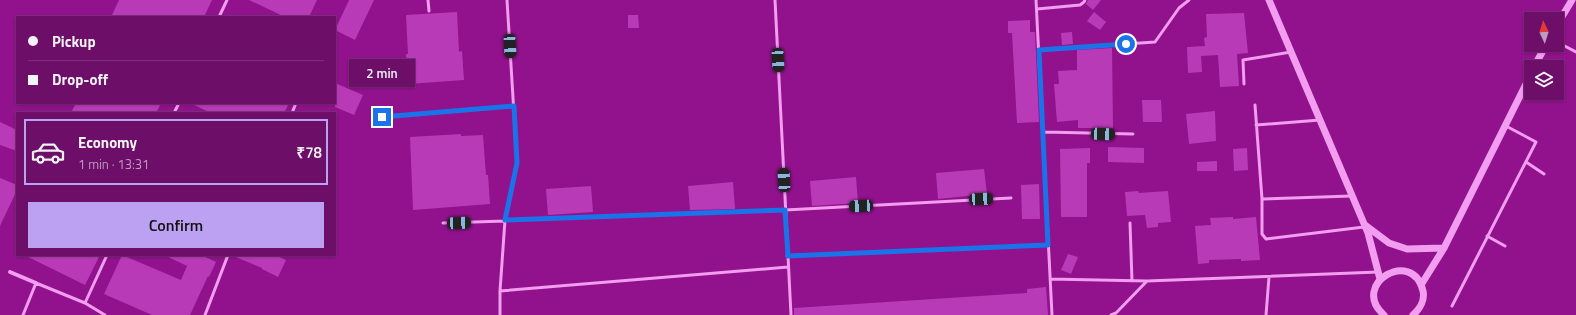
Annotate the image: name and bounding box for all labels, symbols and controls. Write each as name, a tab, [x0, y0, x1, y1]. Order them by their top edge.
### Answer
north arrow	[1524, 12, 1564, 52]
map controls	[1524, 12, 1564, 100]
text: Pickup	[52, 30, 96, 53]
car	[503, 34, 517, 58]
route start	[1117, 35, 1135, 53]
car	[771, 48, 785, 72]
callout: 2 min	[349, 59, 415, 87]
button: layers	[1524, 60, 1564, 100]
text: 2 min	[366, 63, 398, 83]
text: Drop-off	[52, 68, 108, 91]
route end	[373, 108, 391, 126]
car	[1091, 128, 1115, 140]
text: Economy	[78, 131, 137, 154]
icon: car	[30, 134, 66, 170]
text: ₹78	[297, 141, 322, 164]
text: 1 min · 13:31	[78, 154, 149, 174]
car	[777, 168, 791, 192]
car	[969, 192, 993, 206]
car	[849, 199, 873, 213]
button: Confirm	[28, 202, 324, 248]
car	[447, 217, 471, 229]

